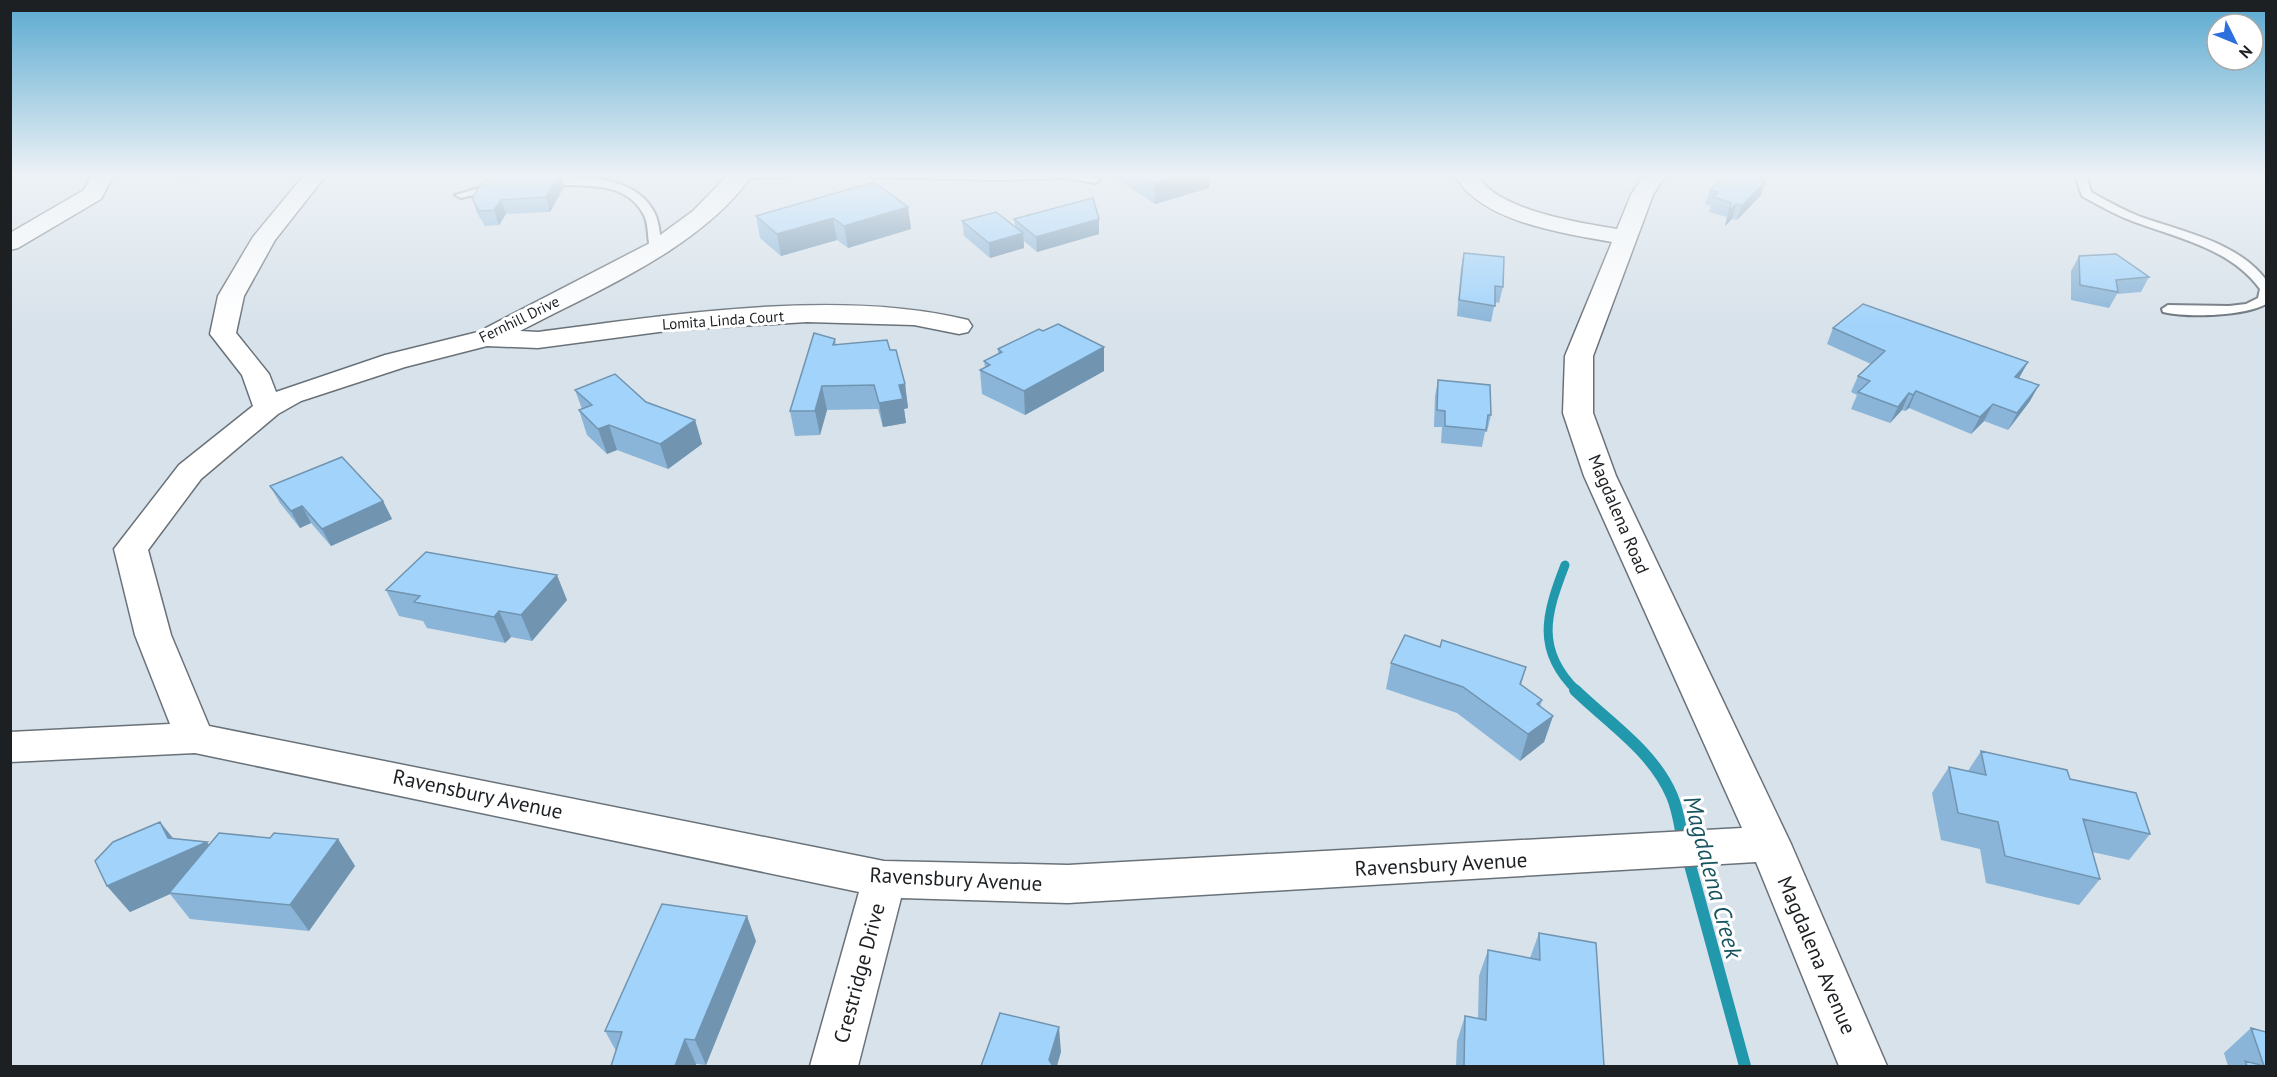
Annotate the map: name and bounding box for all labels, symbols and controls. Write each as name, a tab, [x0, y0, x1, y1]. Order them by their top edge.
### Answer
north arrow	[2205, 12, 2265, 72]
text: N	[2235, 42, 2257, 63]
street label: Fernhill Drive	[476, 291, 562, 347]
street label: Lomita Linda Court	[662, 306, 784, 334]
street label: Magdalena Road	[1583, 451, 1655, 577]
street label: Ravensbury Avenue	[391, 763, 565, 825]
water label: Magdalena Creek	[1676, 792, 1750, 963]
street label: Ravensbury Avenue	[1354, 846, 1528, 882]
street label: Ravensbury Avenue	[869, 861, 1043, 897]
street label: Magdalena Avenue	[1772, 872, 1862, 1038]
street label: Crestridge Drive	[827, 900, 891, 1046]

